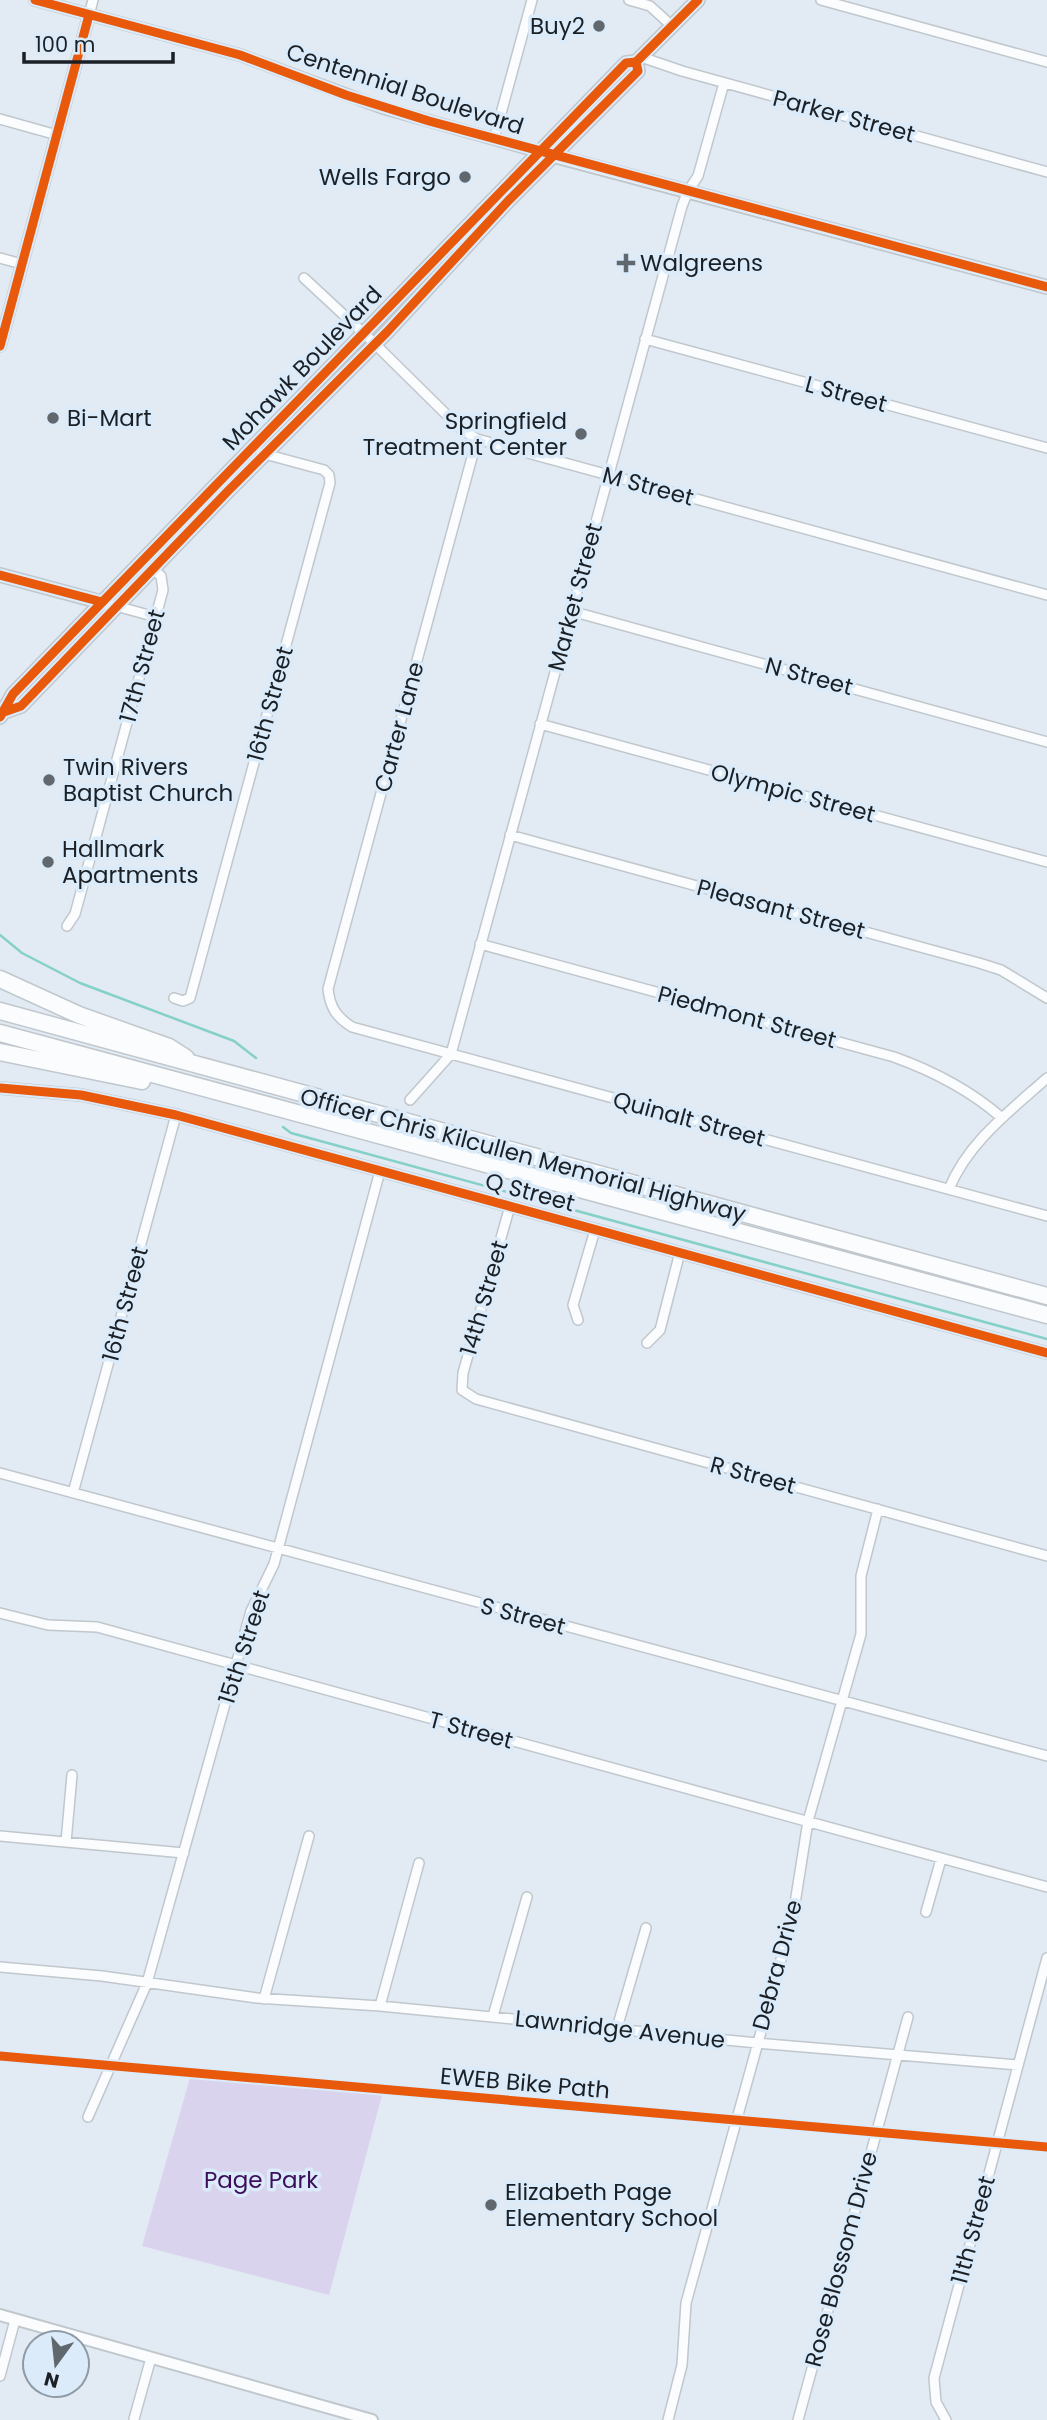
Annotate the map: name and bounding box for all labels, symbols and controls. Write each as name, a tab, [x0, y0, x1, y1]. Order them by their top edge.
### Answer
place label: Buy2	[530, 10, 585, 42]
marker: Buy2	[591, 18, 607, 34]
scale bar	[24, 21, 173, 65]
text: 100 m	[35, 30, 95, 59]
street label: Centennial Boulevard	[282, 35, 528, 143]
street label: Parker Street	[770, 82, 918, 150]
place label: Wells Fargo	[319, 161, 451, 193]
marker: Wells Fargo	[457, 169, 473, 185]
place label: Walgreens	[640, 247, 763, 279]
marker: Walgreens	[618, 255, 634, 271]
street label: Mohawk Boulevard	[215, 279, 389, 457]
street label: L Street	[802, 368, 890, 420]
place label: Bi-Mart	[67, 402, 152, 434]
place label: Springfield Treatment Center	[363, 405, 567, 463]
marker: Bi-Mart	[45, 410, 61, 426]
marker: Springfield Treatment Center	[573, 426, 589, 442]
street label: M Street	[599, 458, 697, 514]
street label: Market Street	[540, 519, 610, 675]
street label: 17th Street	[111, 606, 173, 726]
street label: 16th Street	[239, 643, 301, 765]
street label: N Street	[762, 649, 856, 703]
street label: Carter Lane	[366, 658, 432, 796]
place label: Twin Rivers Baptist Church	[63, 751, 233, 809]
street label: Olympic Street	[707, 756, 879, 830]
marker: Twin Rivers Baptist Church	[41, 772, 57, 788]
place label: Hallmark Apartments	[62, 833, 199, 891]
marker: Hallmark Apartments	[40, 854, 56, 870]
street label: Pleasant Street	[693, 871, 869, 947]
street label: Piedmont Street	[654, 978, 840, 1056]
street label: Officer Chris Kilcullen Memorial Highway	[297, 1080, 749, 1230]
street label: Quinalt Street	[609, 1083, 769, 1155]
street label: Q Street	[482, 1165, 578, 1219]
street label: 14th Street	[452, 1237, 516, 1359]
street label: 16th Street	[94, 1243, 156, 1365]
street label: R Street	[707, 1448, 799, 1502]
street label: 15th Street	[210, 1586, 278, 1708]
street label: S Street	[477, 1589, 569, 1643]
street label: T Street	[425, 1703, 517, 1757]
street label: Debra Drive	[744, 1896, 810, 2034]
street label: Lawnridge Avenue	[513, 2002, 727, 2056]
street label: EWEB Bike Path	[439, 2060, 611, 2106]
street label: Rose Blossom Drive	[797, 2148, 885, 2370]
park label: Page Park	[204, 2164, 318, 2196]
street label: 11th Street	[943, 2172, 1003, 2288]
place label: Elizabeth Page Elementary School	[505, 2176, 718, 2234]
marker: Elizabeth Page Elementary School	[483, 2197, 499, 2213]
north arrow	[21, 2329, 91, 2399]
text: N	[41, 2365, 62, 2395]

